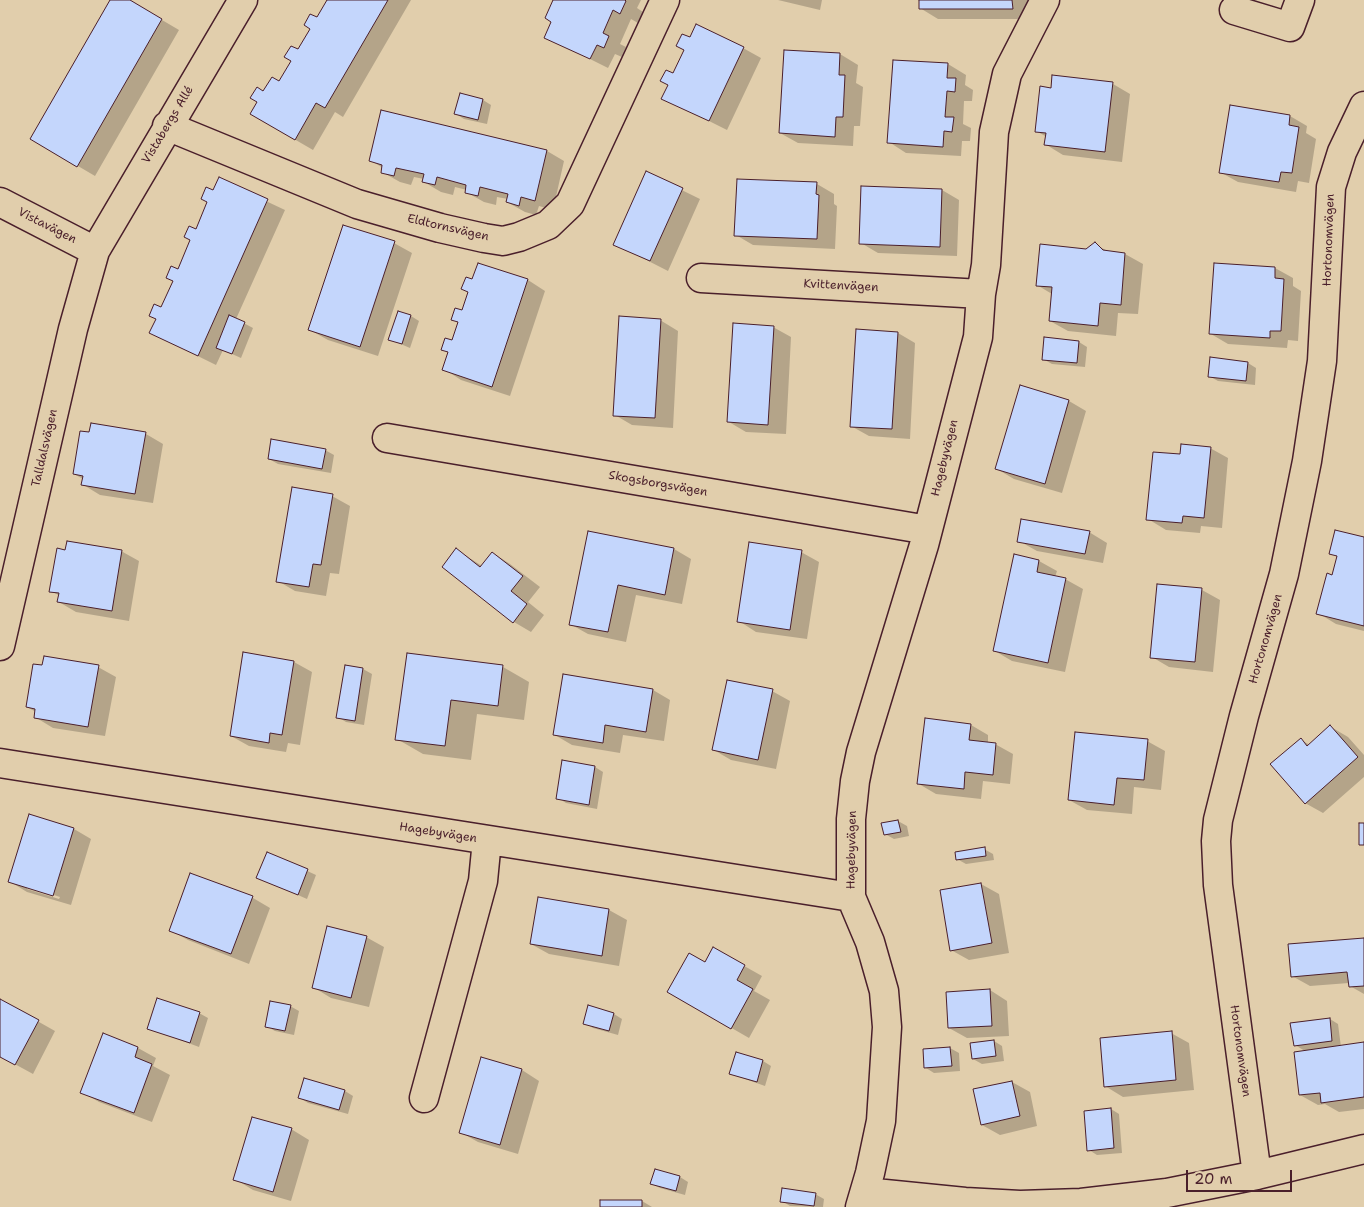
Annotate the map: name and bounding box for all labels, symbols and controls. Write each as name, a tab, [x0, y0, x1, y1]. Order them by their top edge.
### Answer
street label: Vistabergs Allé	[139, 84, 197, 166]
street label: Hortonomvägen	[1320, 193, 1338, 287]
street label: Vistavägen	[15, 205, 79, 247]
street label: Eldtornsvägen	[406, 212, 490, 244]
street label: Kvittenvägen	[803, 277, 879, 295]
street label: Talldalsvägen	[29, 408, 61, 488]
street label: Hagebyvägen	[929, 418, 961, 498]
street label: Skogsborgsvägen	[607, 468, 709, 500]
street label: Hortonomvägen	[1246, 592, 1286, 686]
street label: Hagebyvägen	[844, 811, 860, 889]
street label: Hagebyvägen	[398, 820, 478, 846]
street label: Hortonomvägen	[1226, 1004, 1254, 1098]
scale bar	[1189, 1160, 1295, 1192]
text: 20 m	[1194, 1169, 1233, 1189]

